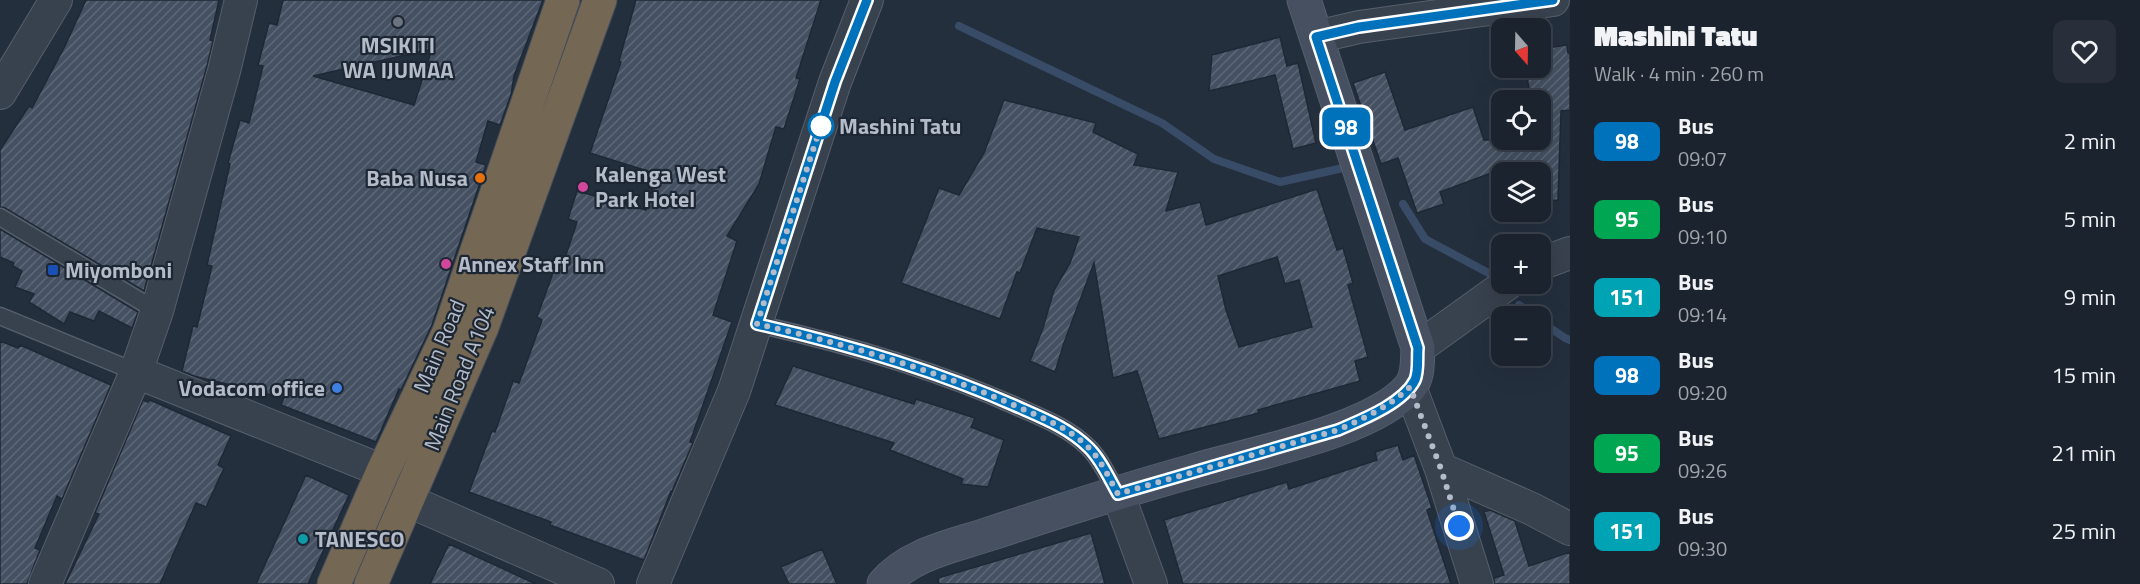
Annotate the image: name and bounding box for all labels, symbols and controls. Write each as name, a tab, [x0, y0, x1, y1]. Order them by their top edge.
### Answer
text: Mashini Tatu	[1594, 14, 1757, 57]
marker: MSIKITI WA IJUMAA	[391, 15, 405, 29]
north arrow	[1491, 18, 1551, 78]
map controls	[1491, 18, 1551, 366]
button: heart	[2053, 20, 2116, 83]
place label: MSIKITI WA IJUMAA	[343, 28, 453, 87]
text: Walk · 4 min · 260 m	[1594, 58, 1764, 89]
button: locate	[1491, 90, 1551, 150]
line badge: 98	[1319, 108, 1373, 146]
place label: Mashini Tatu	[839, 109, 961, 143]
text: Bus	[1678, 109, 1714, 143]
text: 98	[1334, 111, 1358, 143]
marker: Mashini Tatu	[808, 113, 834, 139]
text: 2 min	[2064, 124, 2116, 158]
text: 98	[1615, 125, 1639, 157]
text: 09:07	[1678, 143, 1727, 174]
place label: Kalenga West Park Hotel	[595, 157, 726, 216]
place label: Baba Nusa	[366, 161, 468, 195]
button: layers	[1491, 162, 1551, 222]
marker: Baba Nusa	[473, 171, 487, 185]
marker: Kalenga West Park Hotel	[576, 180, 590, 194]
text: Bus	[1678, 187, 1714, 221]
text: 5 min	[2064, 202, 2116, 236]
text: 95	[1615, 203, 1639, 235]
text: 09:10	[1678, 221, 1727, 252]
button: +	[1491, 234, 1551, 294]
place label: Annex Staff Inn	[458, 247, 604, 281]
place label: Miyomboni	[65, 253, 172, 287]
marker: Annex Staff Inn	[439, 257, 453, 271]
marker: Miyomboni	[46, 263, 60, 277]
text: Bus	[1678, 265, 1714, 299]
text: 9 min	[2064, 280, 2116, 314]
text: 151	[1609, 281, 1645, 313]
street label: Main Road	[404, 294, 474, 398]
text: 09:14	[1678, 299, 1727, 330]
street label: Main Road A104	[414, 300, 504, 456]
button: −	[1491, 306, 1551, 366]
text: Bus	[1678, 343, 1714, 377]
text: 15 min	[2051, 358, 2116, 392]
text: 98	[1615, 359, 1639, 391]
place label: Vodacom office	[179, 371, 325, 405]
text: 09:20	[1678, 377, 1727, 408]
marker: Vodacom office	[330, 381, 344, 395]
text: Bus	[1678, 421, 1714, 455]
text: 21 min	[2051, 436, 2116, 470]
text: 95	[1615, 437, 1639, 469]
text: 09:26	[1678, 455, 1727, 486]
text: Bus	[1678, 499, 1714, 533]
your location	[1444, 511, 1474, 541]
text: 25 min	[2051, 514, 2116, 548]
text: 151	[1609, 515, 1645, 547]
place label: TANESCO	[315, 522, 405, 556]
marker: TANESCO	[296, 532, 310, 546]
text: 09:30	[1678, 533, 1727, 564]

